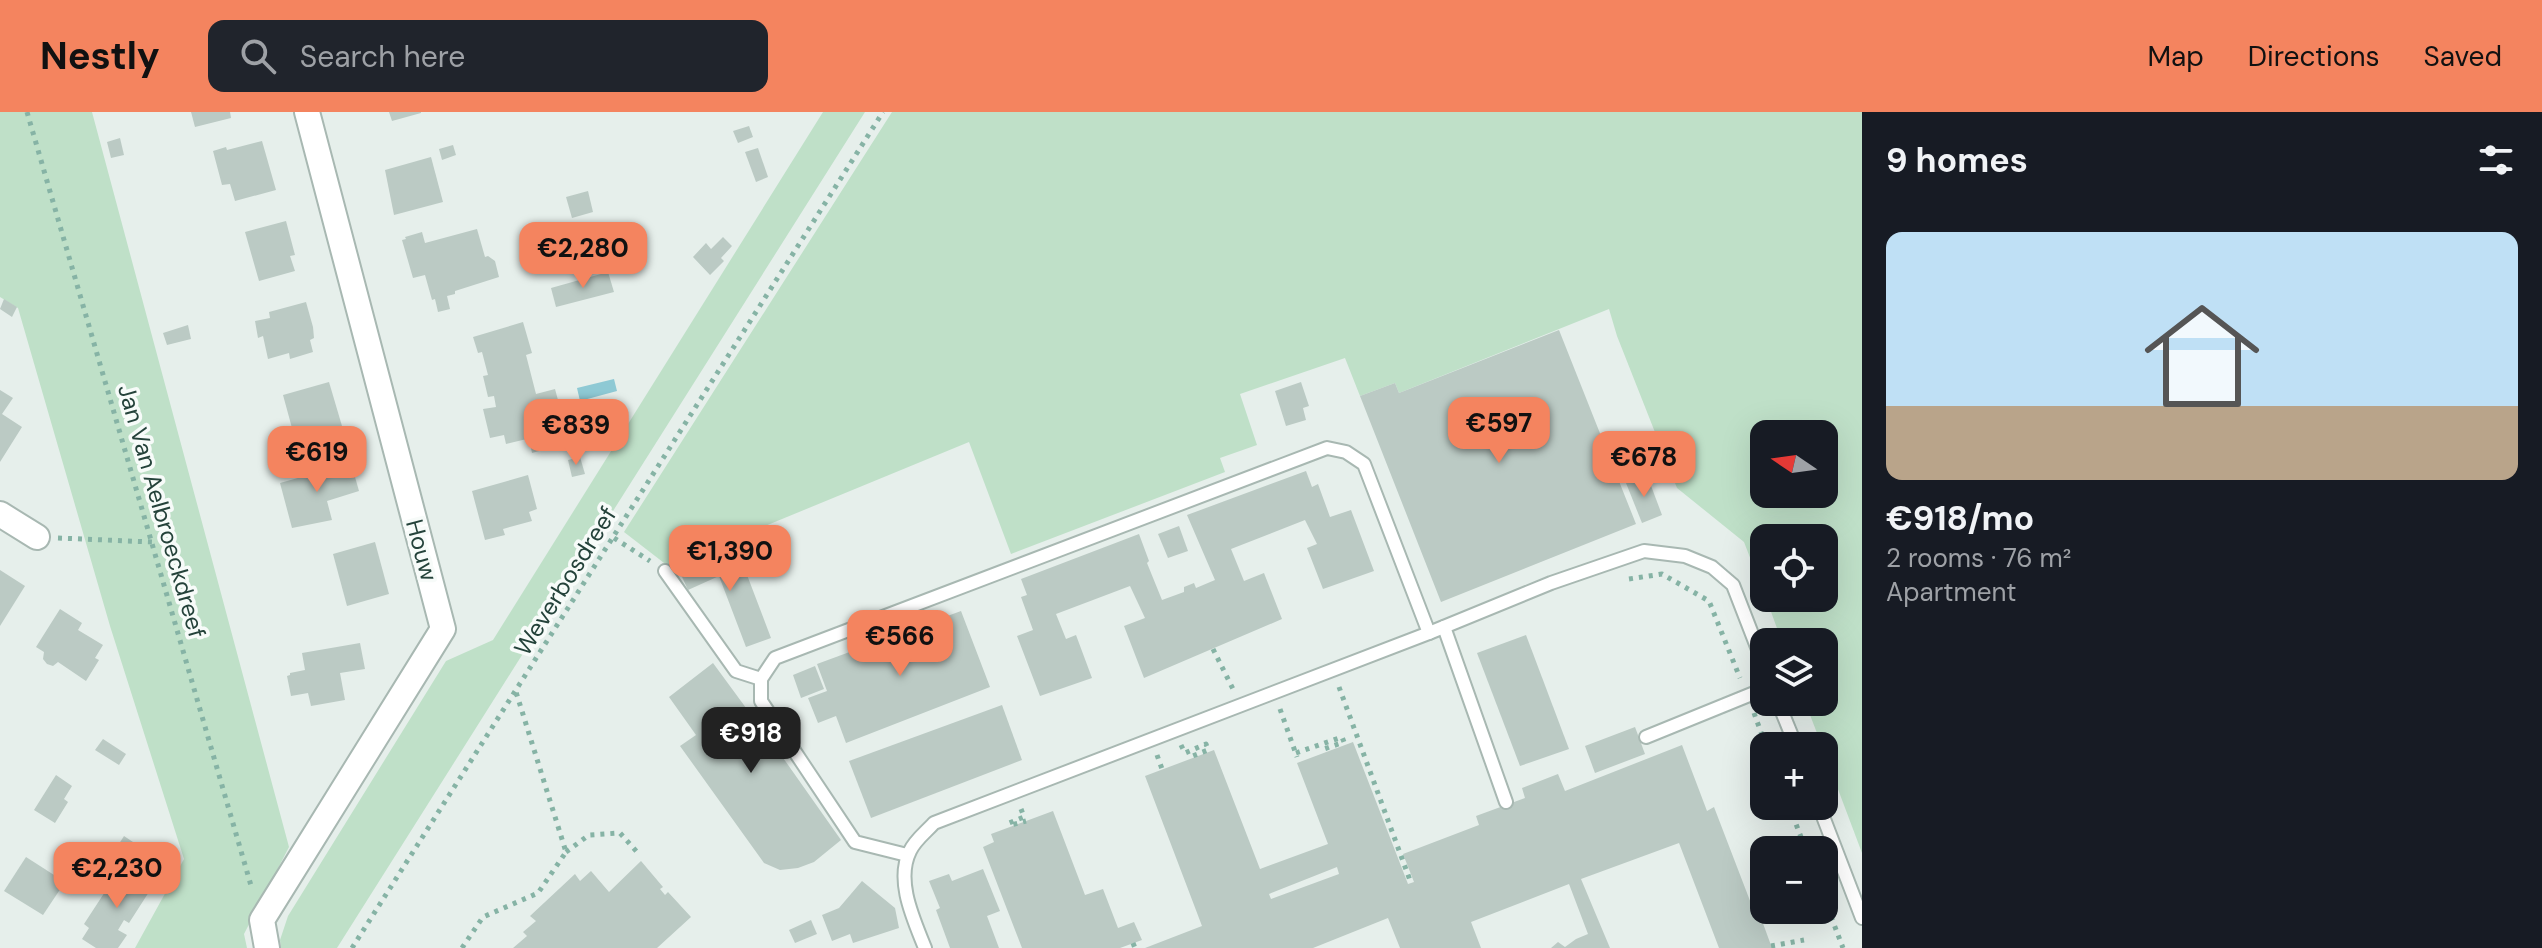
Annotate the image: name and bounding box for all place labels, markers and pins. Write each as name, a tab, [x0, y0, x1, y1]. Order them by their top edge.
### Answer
pin: €2,280	[518, 222, 648, 290]
pin: €597	[1452, 397, 1546, 465]
pin: €839	[529, 399, 623, 467]
pin: €619	[270, 426, 364, 494]
pin: €678	[1597, 431, 1691, 499]
pin: €1,390	[665, 525, 795, 593]
pin: €566	[853, 610, 947, 678]
pin: €918	[704, 707, 798, 775]
pin: €2,230	[52, 842, 182, 910]

